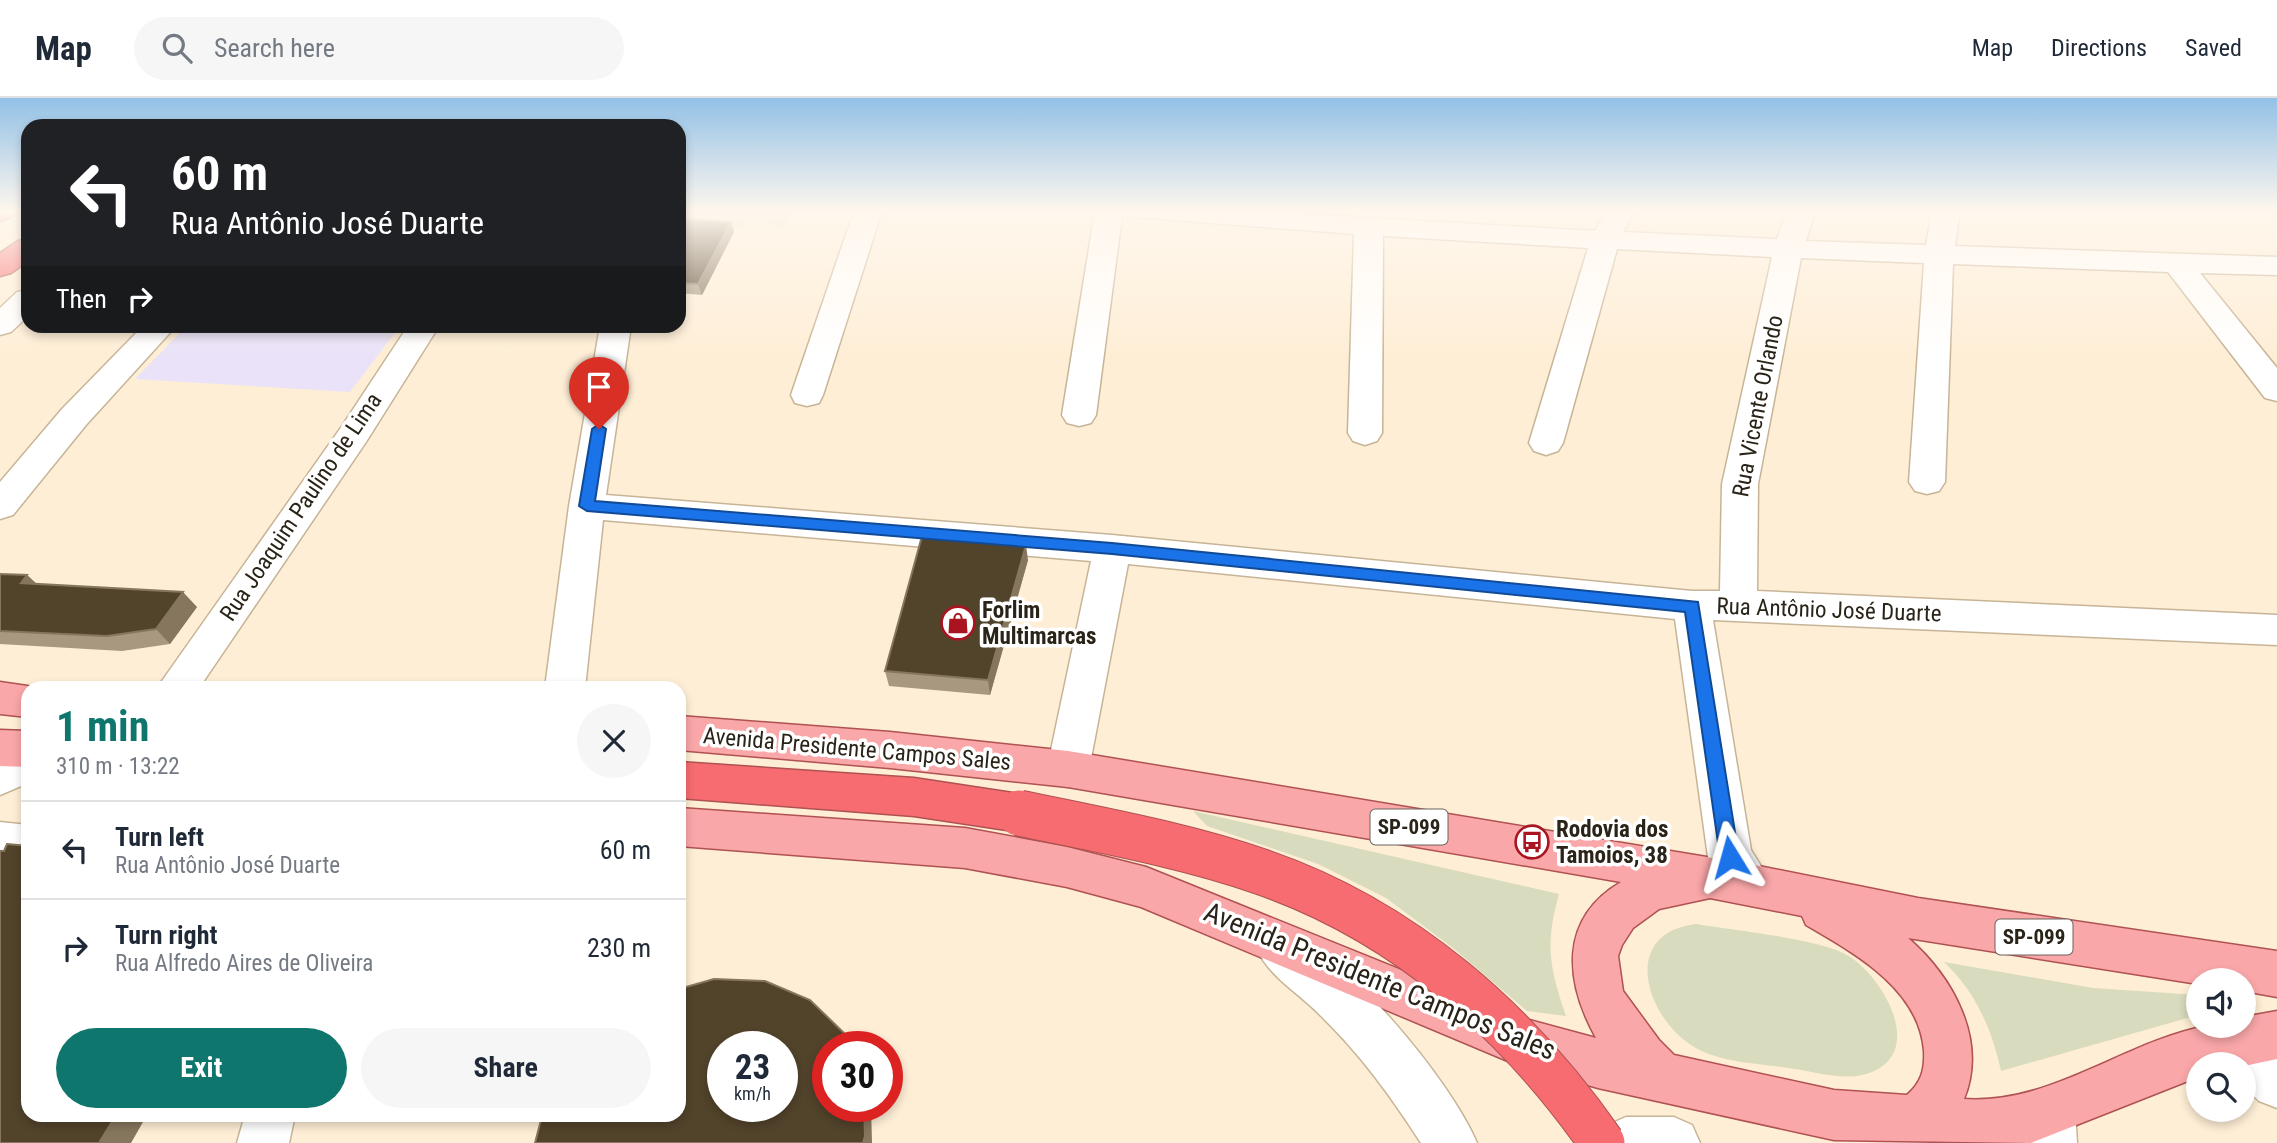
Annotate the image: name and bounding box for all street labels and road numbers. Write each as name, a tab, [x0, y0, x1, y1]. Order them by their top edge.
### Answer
street label: Rua Vicente Orlando	[1727, 313, 1789, 499]
street label: Rua Joaquim Paulino de Lima	[215, 388, 387, 626]
street label: Rua Antônio José Duarte	[1716, 593, 1942, 627]
street label: Avenida Presidente Campos Sales	[702, 722, 1012, 776]
road number: SP-099	[1370, 810, 1448, 844]
street label: Avenida Presidente Campos Sales	[1199, 895, 1561, 1067]
road number: SP-099	[1996, 920, 2072, 954]

